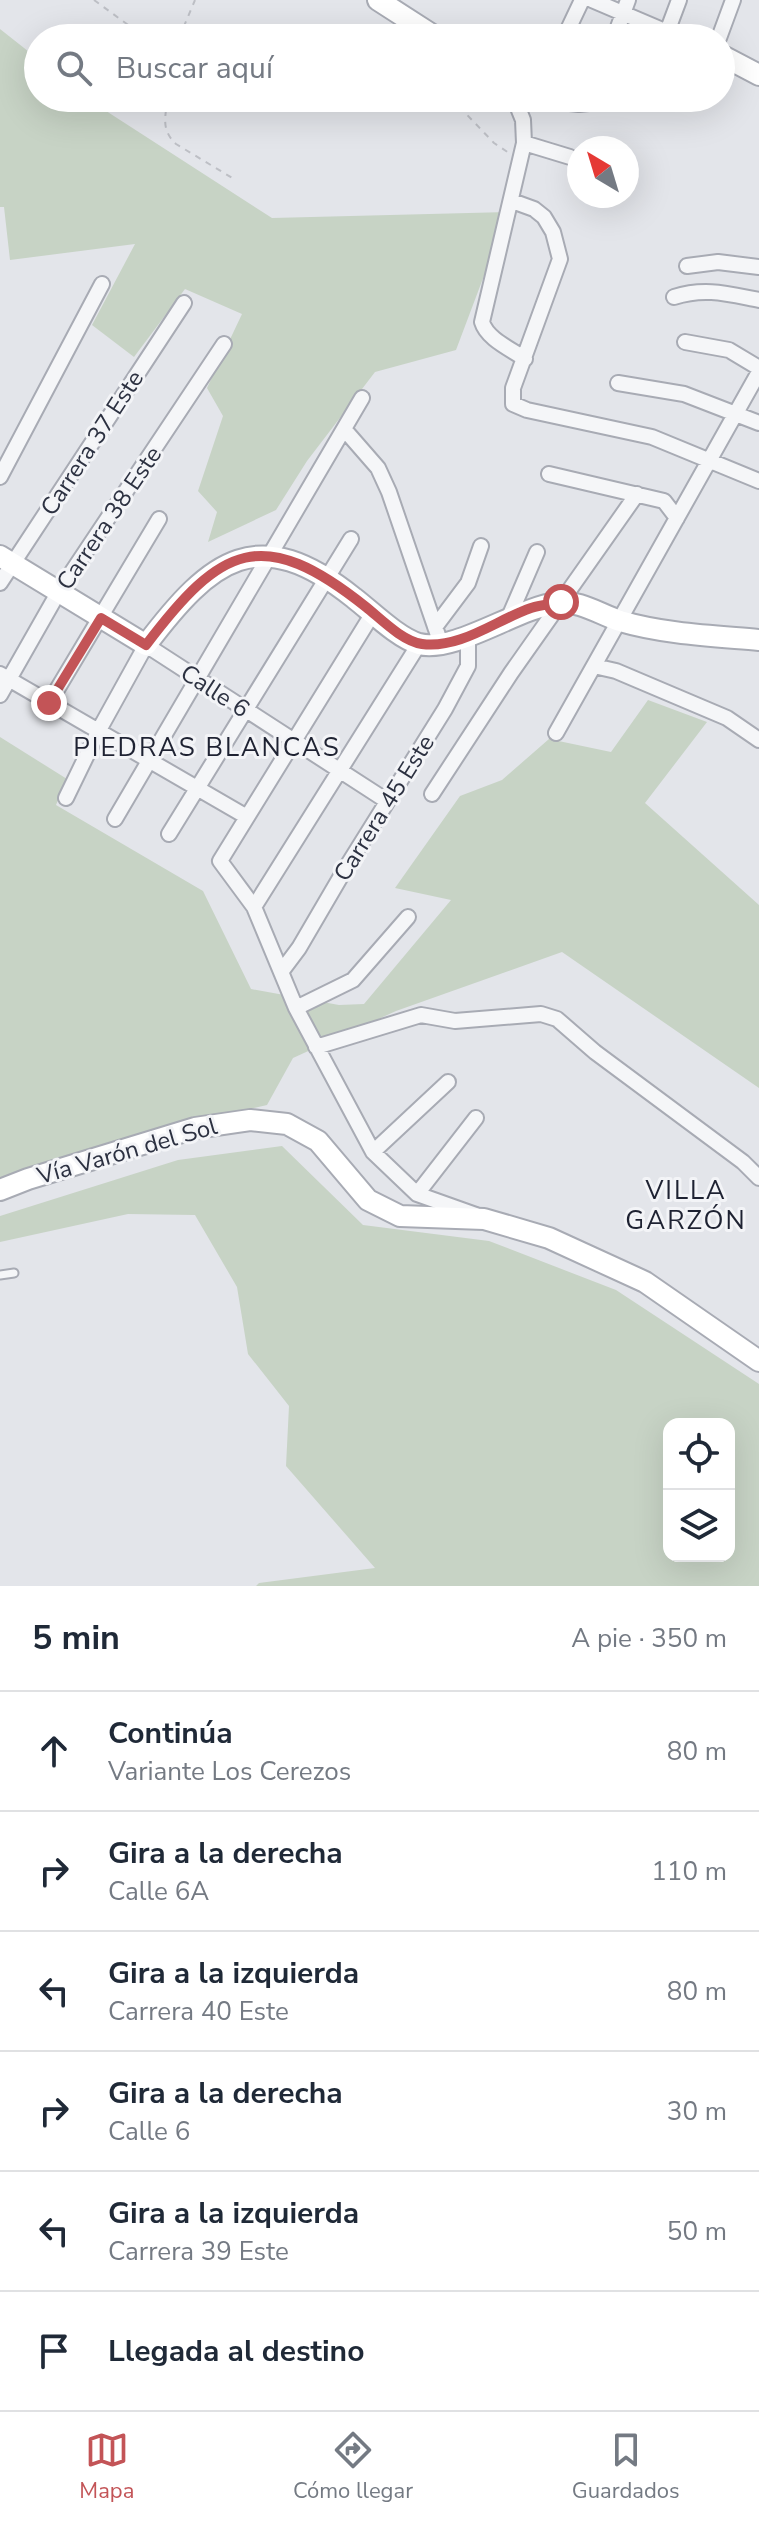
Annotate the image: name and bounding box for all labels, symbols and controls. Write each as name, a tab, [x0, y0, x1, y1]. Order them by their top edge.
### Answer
search box	[24, 24, 735, 112]
icon: search	[52, 46, 96, 90]
text: Buscar aquí	[116, 48, 273, 89]
north arrow	[567, 136, 639, 208]
street label: Carrera 37 Este	[33, 364, 151, 522]
street label: Carrera 38 Este	[49, 440, 169, 596]
route start	[543, 584, 579, 620]
street label: Calle 6	[174, 657, 256, 725]
route end	[31, 685, 67, 721]
street label: Carrera 45 Este	[326, 729, 442, 887]
district label: PIEDRAS BLANCAS	[73, 730, 341, 765]
street label: Vía Varón del Sol	[32, 1110, 221, 1192]
district label: VILLA GARZÓN	[625, 1173, 747, 1238]
map controls	[663, 1418, 735, 1562]
button: locate	[663, 1418, 735, 1490]
button: layers	[663, 1490, 735, 1562]
text: 5 min	[32, 1615, 120, 1661]
text: A pie · 350 m	[571, 1621, 727, 1656]
text: Continúa	[108, 1713, 233, 1754]
icon: ahead	[32, 1729, 76, 1773]
text: 80 m	[667, 1734, 727, 1769]
text: Variante Los Cerezos	[108, 1754, 351, 1789]
text: Gira a la derecha	[108, 1833, 343, 1874]
icon: right	[32, 1849, 76, 1893]
text: 110 m	[651, 1854, 727, 1889]
text: Calle 6A	[108, 1874, 209, 1909]
text: Gira a la izquierda	[108, 1953, 359, 1994]
icon: left	[32, 1969, 76, 2013]
text: 80 m	[667, 1974, 727, 2009]
text: Carrera 40 Este	[108, 1994, 289, 2029]
text: Gira a la derecha	[108, 2073, 343, 2114]
icon: right	[32, 2089, 76, 2133]
text: 30 m	[667, 2094, 727, 2129]
text: Calle 6	[108, 2114, 190, 2149]
text: Gira a la izquierda	[108, 2193, 359, 2234]
icon: left	[32, 2209, 76, 2253]
text: 50 m	[667, 2214, 727, 2249]
text: Carrera 39 Este	[108, 2234, 289, 2269]
icon: arrive	[32, 2329, 76, 2373]
text: Llegada al destino	[108, 2331, 364, 2372]
tab: Mapa	[79, 2428, 134, 2506]
tab: Cómo llegar	[293, 2428, 413, 2506]
tab: Guardados	[572, 2428, 680, 2506]

